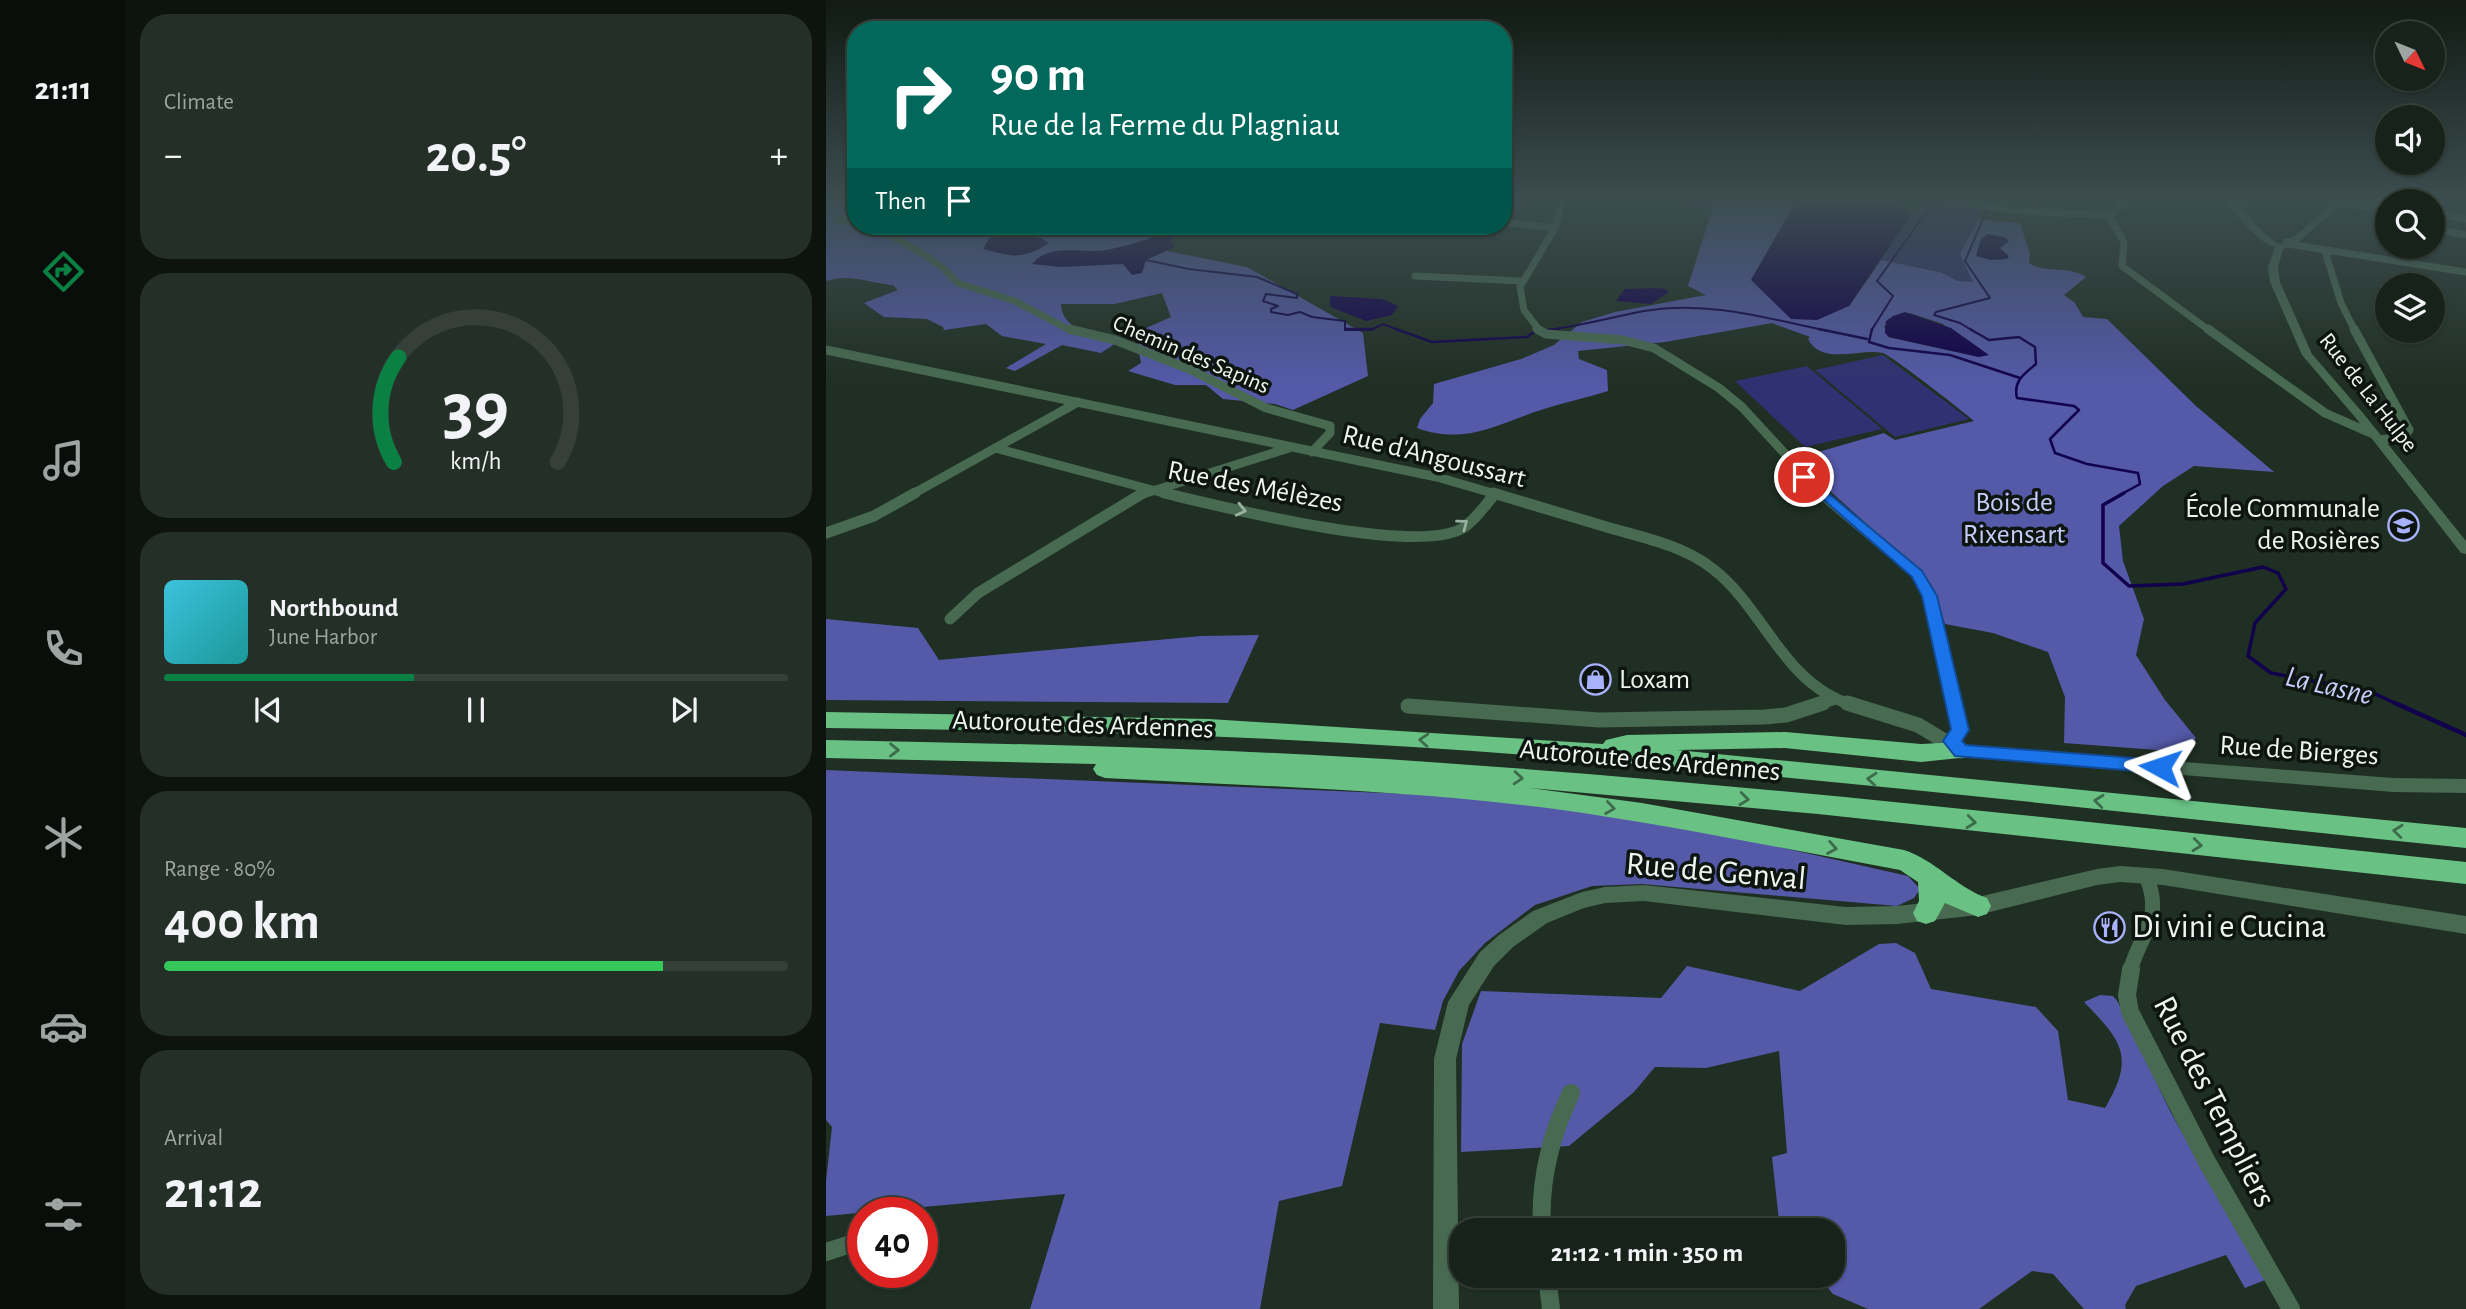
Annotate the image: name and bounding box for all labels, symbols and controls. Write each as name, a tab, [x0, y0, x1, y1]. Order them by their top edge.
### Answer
north arrow	[2375, 21, 2445, 91]
map controls	[2375, 21, 2445, 343]
icon: right	[875, 49, 966, 140]
text: 90 m	[990, 51, 1086, 100]
text: 21:11	[35, 73, 91, 105]
text: Climate	[164, 91, 234, 114]
button: sound	[2375, 105, 2445, 175]
text: Rue de la Ferme du Plagniau	[990, 109, 1340, 141]
text: 20.5°	[425, 129, 527, 181]
text: −	[164, 137, 182, 175]
text: +	[770, 137, 788, 175]
icon: arrive	[940, 182, 978, 220]
text: Then	[875, 188, 926, 214]
button: search	[2375, 189, 2445, 259]
icon: directions	[39, 247, 88, 296]
button: layers	[2375, 273, 2445, 343]
street label: Chemin des Sapins	[1109, 312, 1273, 398]
street label: Rue de La Hulpe	[2315, 329, 2421, 457]
text: 39	[443, 374, 509, 447]
street label: Rue d'Angoussart	[1340, 421, 1528, 493]
icon: music	[39, 436, 88, 485]
pin	[1774, 447, 1834, 507]
text: km/h	[450, 448, 502, 473]
street label: Rue des Mélèzes	[1165, 456, 1345, 518]
icon: arrive	[1785, 458, 1823, 496]
park label: Bois de Rixensart	[1963, 489, 2065, 549]
place label: École Communale de Rosières	[2185, 492, 2380, 555]
one-way arrow	[1235, 502, 1247, 516]
school or university icon: École Communale de Rosières	[2386, 508, 2420, 542]
one-way arrow	[1455, 520, 1468, 532]
text: Northbound	[269, 595, 398, 621]
icon: phone	[39, 624, 88, 673]
text: June Harbor	[269, 626, 377, 649]
water label: La Lasne	[2282, 661, 2376, 711]
shop icon: Loxam	[1579, 663, 1613, 697]
place label: Loxam	[1619, 666, 1690, 694]
icon: previous	[249, 691, 287, 729]
icon: pause	[457, 691, 495, 729]
icon: next	[665, 691, 703, 729]
street label: Autoroute des Ardennes	[952, 706, 1214, 744]
position arrow	[2123, 730, 2197, 804]
street label: Rue de Bierges	[2218, 731, 2380, 771]
one-way arrow	[1418, 733, 1429, 748]
street label: Autoroute des Ardennes	[1518, 736, 1782, 786]
one-way arrow	[889, 742, 900, 758]
one-way arrow	[1513, 770, 1524, 785]
one-way arrow	[1866, 772, 1877, 787]
one-way arrow	[1738, 792, 1750, 807]
one-way arrow	[2093, 794, 2104, 809]
one-way arrow	[1604, 800, 1616, 815]
icon: climate	[39, 813, 88, 862]
one-way arrow	[1965, 814, 1976, 829]
one-way arrow	[2392, 824, 2404, 839]
one-way arrow	[2192, 837, 2203, 852]
one-way arrow	[1826, 840, 1838, 855]
street label: Rue de Genval	[1625, 848, 1807, 896]
text: Range · 80%	[164, 858, 275, 881]
text: 400 km	[164, 896, 320, 948]
restaurant icon: Di vini e Cucina	[2092, 910, 2126, 944]
place label: Di vini e Cucina	[2132, 911, 2326, 944]
street label: Rue des Templiers	[2147, 991, 2281, 1213]
icon: car	[39, 1002, 88, 1051]
text: Arrival	[164, 1127, 223, 1150]
text: 21:12	[164, 1165, 262, 1217]
icon: filters	[39, 1190, 88, 1239]
speed limit sign: 40	[847, 1197, 938, 1288]
text: 21:12 · 1 min · 350 m	[1551, 1240, 1743, 1266]

